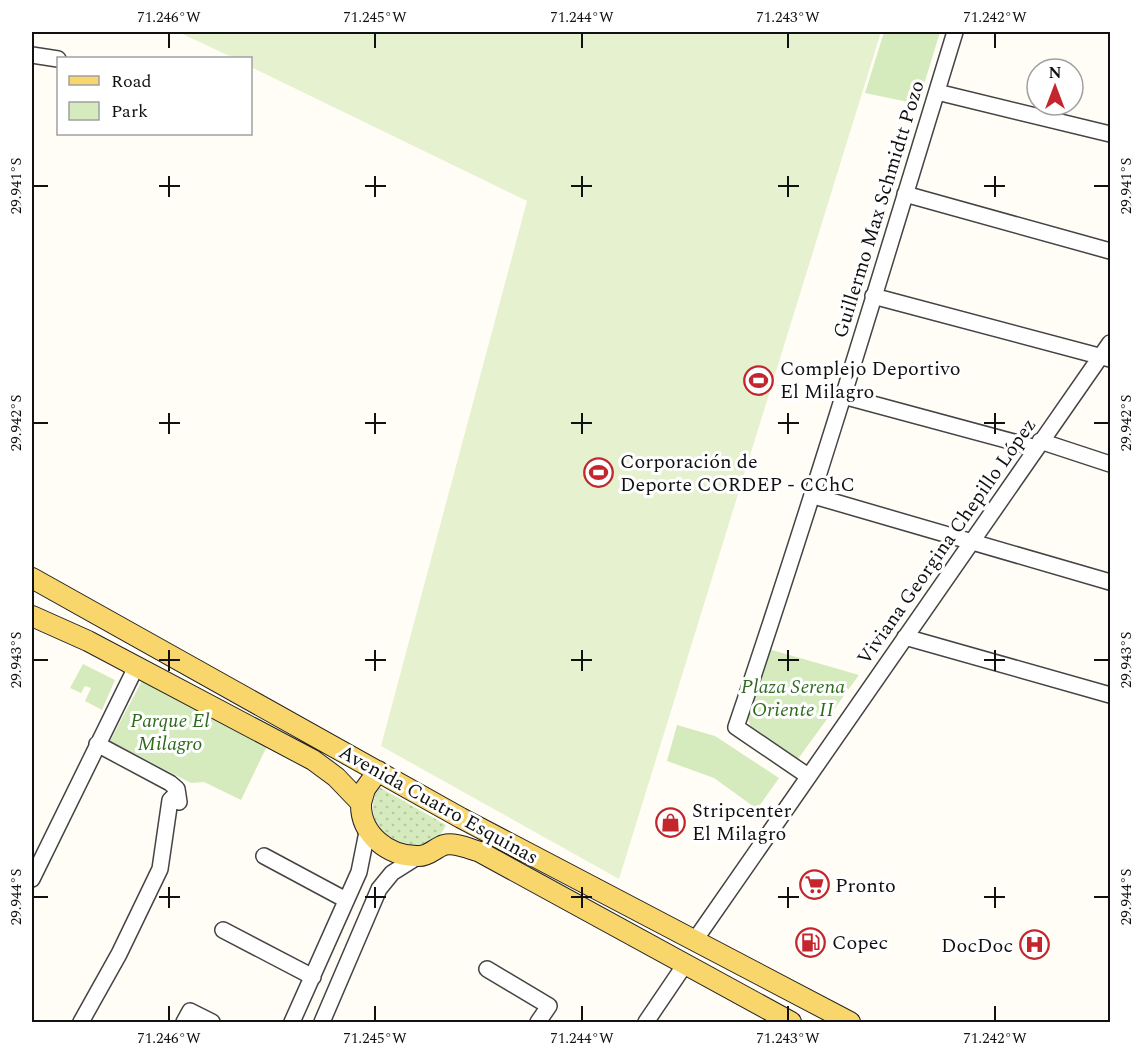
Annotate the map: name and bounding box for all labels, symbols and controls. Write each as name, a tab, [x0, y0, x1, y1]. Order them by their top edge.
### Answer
text: 71.246°W	[137, 6, 201, 29]
text: 71.245°W	[343, 6, 407, 29]
text: 71.244°W	[550, 6, 614, 29]
text: 71.243°W	[756, 6, 820, 29]
text: 71.242°W	[963, 6, 1027, 29]
legend	[57, 57, 252, 135]
north arrow	[1025, 57, 1085, 117]
text: N	[1048, 61, 1062, 85]
text: Road	[111, 68, 152, 95]
street label: Guillermo Max Schmidtt Pozo	[825, 77, 932, 342]
text: Park	[111, 98, 148, 125]
text: 29.941°S	[5, 158, 28, 214]
text: 29.941°S	[1115, 158, 1138, 214]
place label: Complejo Deportivo El Milagro	[780, 354, 961, 407]
sports icon: Complejo Deportivo El Milagro	[743, 364, 775, 396]
text: 29.942°S	[5, 395, 28, 451]
text: 29.942°S	[1115, 395, 1138, 451]
street label: Viviana Georgina Chepillo López	[850, 412, 1044, 671]
place label: Corporación de Deporte CORDEP - CChC	[620, 447, 855, 500]
sports icon: Corporación de Deporte CORDEP - CChC	[583, 457, 615, 489]
text: 29.943°S	[5, 632, 28, 688]
text: 29.943°S	[1115, 632, 1138, 688]
park label: Plaza Serena Oriente II	[741, 672, 845, 725]
park label: Parque El Milagro	[130, 706, 210, 759]
street label: Avenida Cuatro Esquinas	[333, 737, 544, 872]
place label: Stripcenter El Milagro	[692, 796, 791, 849]
shop icon: Stripcenter El Milagro	[655, 806, 687, 838]
text: 29.944°S	[5, 869, 28, 925]
supermarket icon: Pronto	[798, 869, 830, 901]
text: 29.944°S	[1115, 869, 1138, 925]
place label: Pronto	[835, 871, 896, 901]
fuel station icon: Copec	[795, 926, 827, 958]
place label: Copec	[832, 928, 888, 958]
hospital icon: DocDoc	[1018, 929, 1050, 961]
place label: DocDoc	[941, 931, 1013, 961]
text: 71.246°W	[137, 1027, 201, 1050]
text: 71.245°W	[343, 1027, 407, 1050]
text: 71.244°W	[550, 1027, 614, 1050]
text: 71.243°W	[756, 1027, 820, 1050]
text: 71.242°W	[963, 1027, 1027, 1050]

